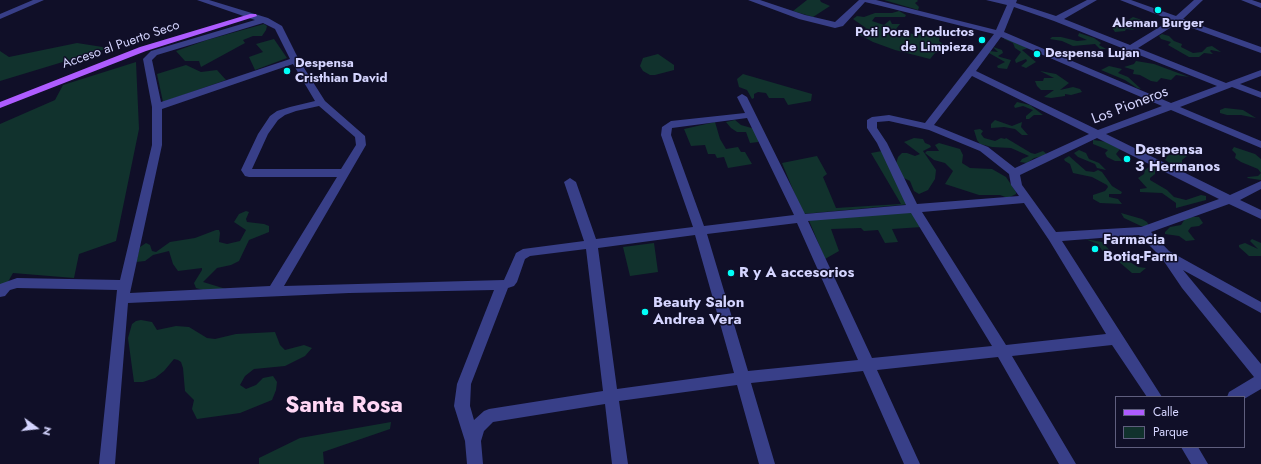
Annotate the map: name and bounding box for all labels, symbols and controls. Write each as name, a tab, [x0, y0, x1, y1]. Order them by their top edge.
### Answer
marker: Aleman Burger	[1153, 5, 1163, 15]
place label: Aleman Burger	[1112, 16, 1204, 32]
street label: Acceso al Puerto Seco	[60, 18, 182, 72]
place label: Poti Pora Productos de Limpieza	[855, 25, 974, 56]
marker: Poti Pora Productos de Limpieza	[977, 35, 987, 45]
place label: Despensa Lujan	[1045, 46, 1140, 62]
marker: Despensa Lujan	[1032, 49, 1042, 59]
place label: Despensa Cristhian David	[295, 56, 387, 87]
marker: Despensa Cristhian David	[282, 66, 292, 76]
street label: Los Pioneros	[1089, 83, 1171, 129]
place label: Despensa 3 Hermanos	[1135, 141, 1220, 176]
marker: Despensa 3 Hermanos	[1122, 154, 1132, 164]
place label: Farmacia Botiq-Farm	[1103, 231, 1178, 266]
marker: Farmacia Botiq-Farm	[1090, 244, 1100, 254]
place label: R y A accesorios	[739, 264, 854, 282]
marker: R y A accesorios	[726, 268, 736, 278]
place label: Beauty Salon Andrea Vera	[653, 294, 744, 329]
marker: Beauty Salon Andrea Vera	[640, 307, 650, 317]
district label: Santa Rosa	[285, 392, 403, 420]
legend	[1115, 396, 1245, 448]
text: Calle	[1153, 403, 1179, 421]
north arrow	[16, 408, 56, 448]
text: Parque	[1153, 423, 1188, 441]
text: N	[39, 425, 56, 437]

